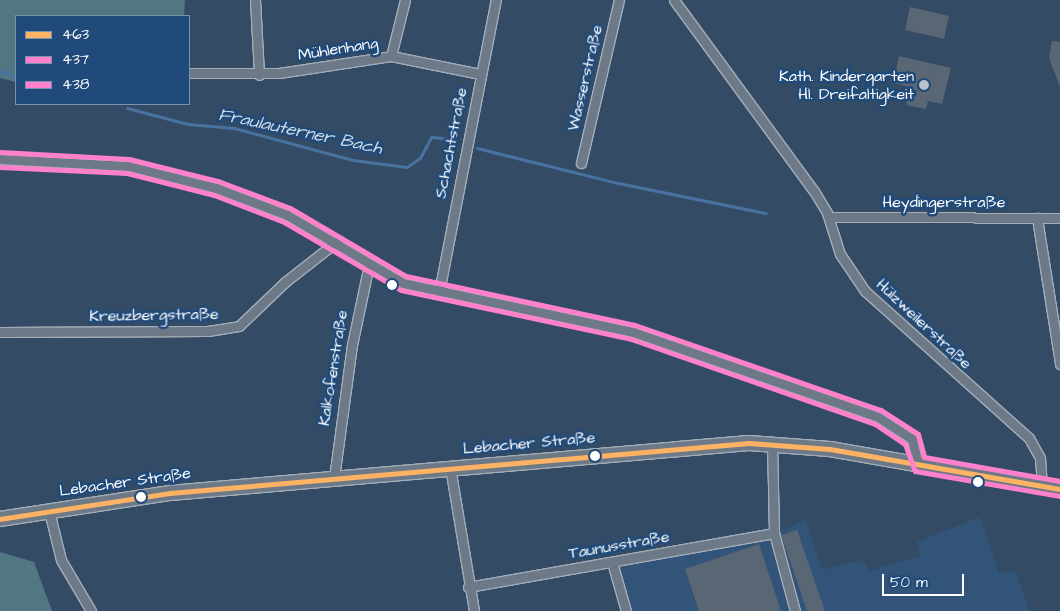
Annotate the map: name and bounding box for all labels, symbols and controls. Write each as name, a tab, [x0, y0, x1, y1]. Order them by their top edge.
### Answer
legend	[15, 15, 190, 105]
street label: Wasserstraße	[563, 23, 607, 133]
text: 463	[62, 24, 89, 45]
street label: Mühlenhang	[297, 33, 379, 65]
text: 437	[62, 49, 89, 70]
place label: Kath. Kindergarten Hl. Dreifaltigkeit	[779, 66, 914, 104]
text: 438	[62, 74, 90, 95]
marker: Kath. Kindergarten Hl. Dreifaltigkeit	[918, 79, 930, 91]
street label: Schachtstraße	[431, 86, 471, 200]
water label: Fraulauterner Bach	[216, 104, 384, 160]
street label: Heydingerstraße	[883, 192, 1005, 212]
street label: Hülzweilerstraße	[872, 275, 976, 373]
unlabelled marker	[387, 280, 397, 290]
street label: Kreuzbergstraße	[89, 304, 219, 326]
street label: Kalkofenstraße	[314, 309, 352, 427]
street label: Lebacher Straße	[462, 428, 596, 458]
unlabelled marker	[590, 451, 600, 461]
street label: Lebacher Straße	[58, 463, 192, 501]
unlabelled marker	[973, 477, 983, 487]
unlabelled marker	[136, 492, 146, 502]
street label: Taunusstraße	[567, 527, 671, 563]
scale bar	[885, 564, 968, 596]
text: 50 m	[890, 572, 928, 593]

